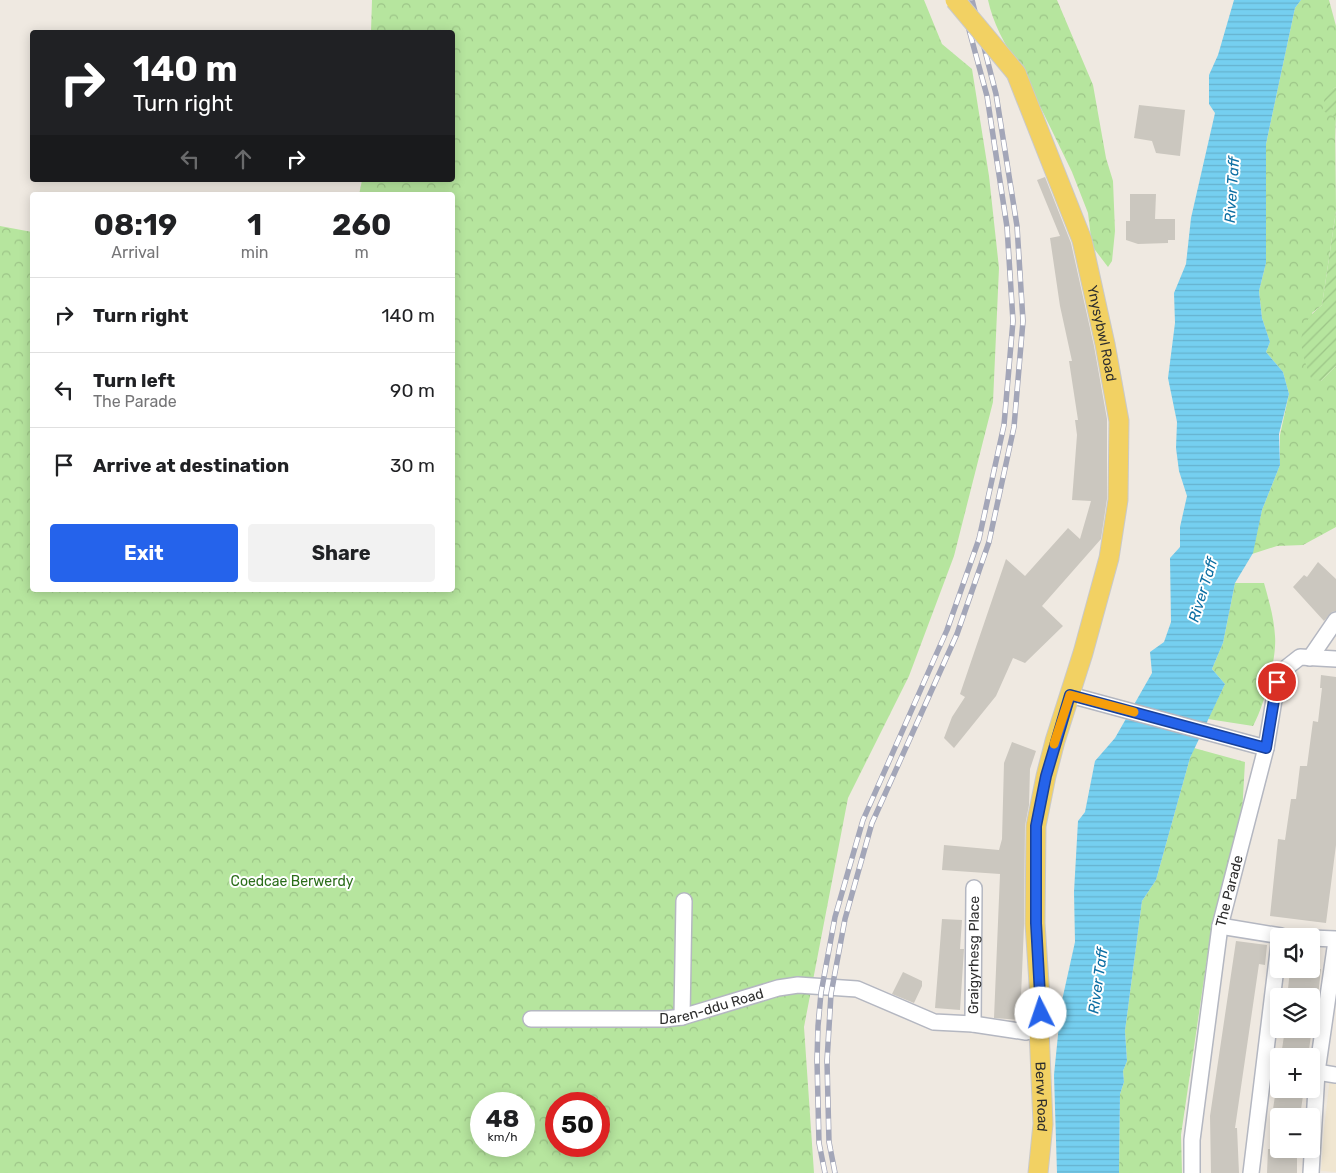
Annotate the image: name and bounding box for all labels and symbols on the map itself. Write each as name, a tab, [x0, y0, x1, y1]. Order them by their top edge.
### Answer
water label: River Taff	[1221, 155, 1243, 224]
street label: Ynysybwl Road	[1083, 284, 1120, 383]
water label: River Taff	[1185, 554, 1222, 624]
pin	[1256, 661, 1298, 703]
street label: The Parade	[1212, 853, 1247, 929]
park label: Coedcae Berwerdy	[231, 873, 354, 890]
street label: Graigyrhesg Place	[965, 896, 983, 1014]
water label: River Taff	[1084, 945, 1112, 1015]
street label: Daren-ddu Road	[659, 985, 766, 1028]
position arrow	[1014, 986, 1066, 1038]
street label: Berw Road	[1031, 1061, 1051, 1132]
speed limit sign: 50	[545, 1092, 610, 1157]

